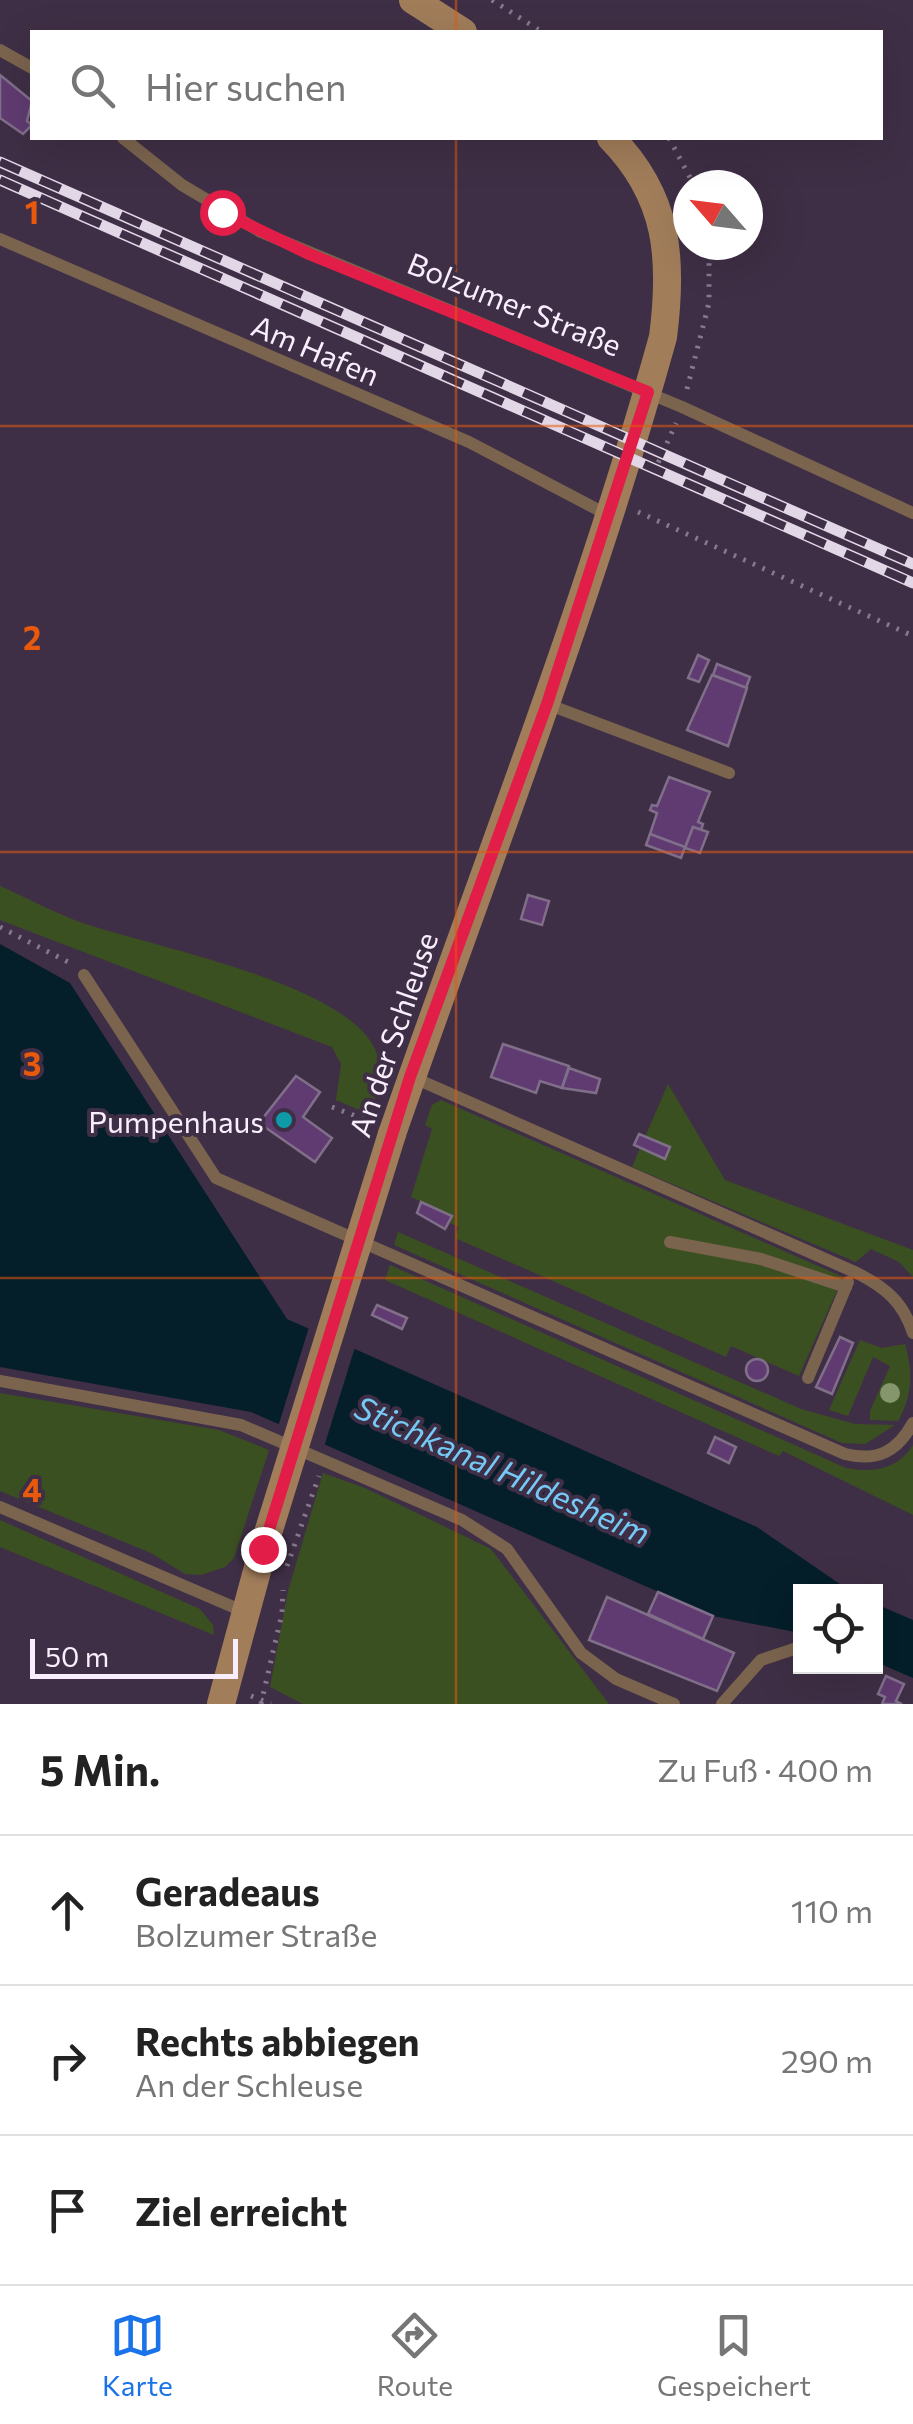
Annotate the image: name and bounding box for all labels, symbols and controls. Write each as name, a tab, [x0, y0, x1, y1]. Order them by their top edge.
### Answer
search box	[30, 30, 883, 140]
icon: search	[65, 58, 120, 113]
text: Hier suchen	[145, 62, 347, 109]
north arrow	[673, 170, 763, 260]
route start	[200, 190, 246, 236]
text: 1	[25, 191, 39, 231]
street label: Bolzumer Straße	[403, 243, 627, 363]
street label: Am Hafen	[247, 306, 385, 392]
text: 2	[23, 617, 41, 657]
street label: An der Schleuse	[340, 927, 444, 1141]
text: 3	[23, 1043, 41, 1083]
place label: Pumpenhaus	[88, 1102, 264, 1139]
marker: Pumpenhaus	[273, 1109, 295, 1131]
water label: Stichkanal Hildesheim	[349, 1386, 657, 1552]
text: 4	[22, 1469, 42, 1509]
route end	[241, 1527, 287, 1573]
map controls	[793, 1584, 883, 1674]
button: locate	[793, 1584, 883, 1674]
scale bar	[30, 1634, 238, 1678]
text: 50 m	[45, 1639, 109, 1673]
text: 5 Min.	[40, 1743, 160, 1795]
text: Zu Fuß · 400 m	[658, 1749, 873, 1789]
text: Geradeaus	[135, 1867, 320, 1914]
icon: ahead	[40, 1883, 95, 1938]
text: 110 m	[791, 1890, 873, 1930]
text: Bolzumer Straße	[135, 1914, 377, 1954]
text: Rechts abbiegen	[135, 2017, 419, 2064]
icon: right	[40, 2033, 95, 2088]
text: 290 m	[781, 2040, 873, 2080]
text: An der Schleuse	[135, 2064, 363, 2104]
icon: arrive	[40, 2183, 95, 2238]
text: Ziel erreicht	[135, 2187, 347, 2234]
tab: Karte	[102, 2308, 173, 2402]
tab: Route	[377, 2308, 453, 2402]
tab: Gespeichert	[657, 2308, 811, 2402]

